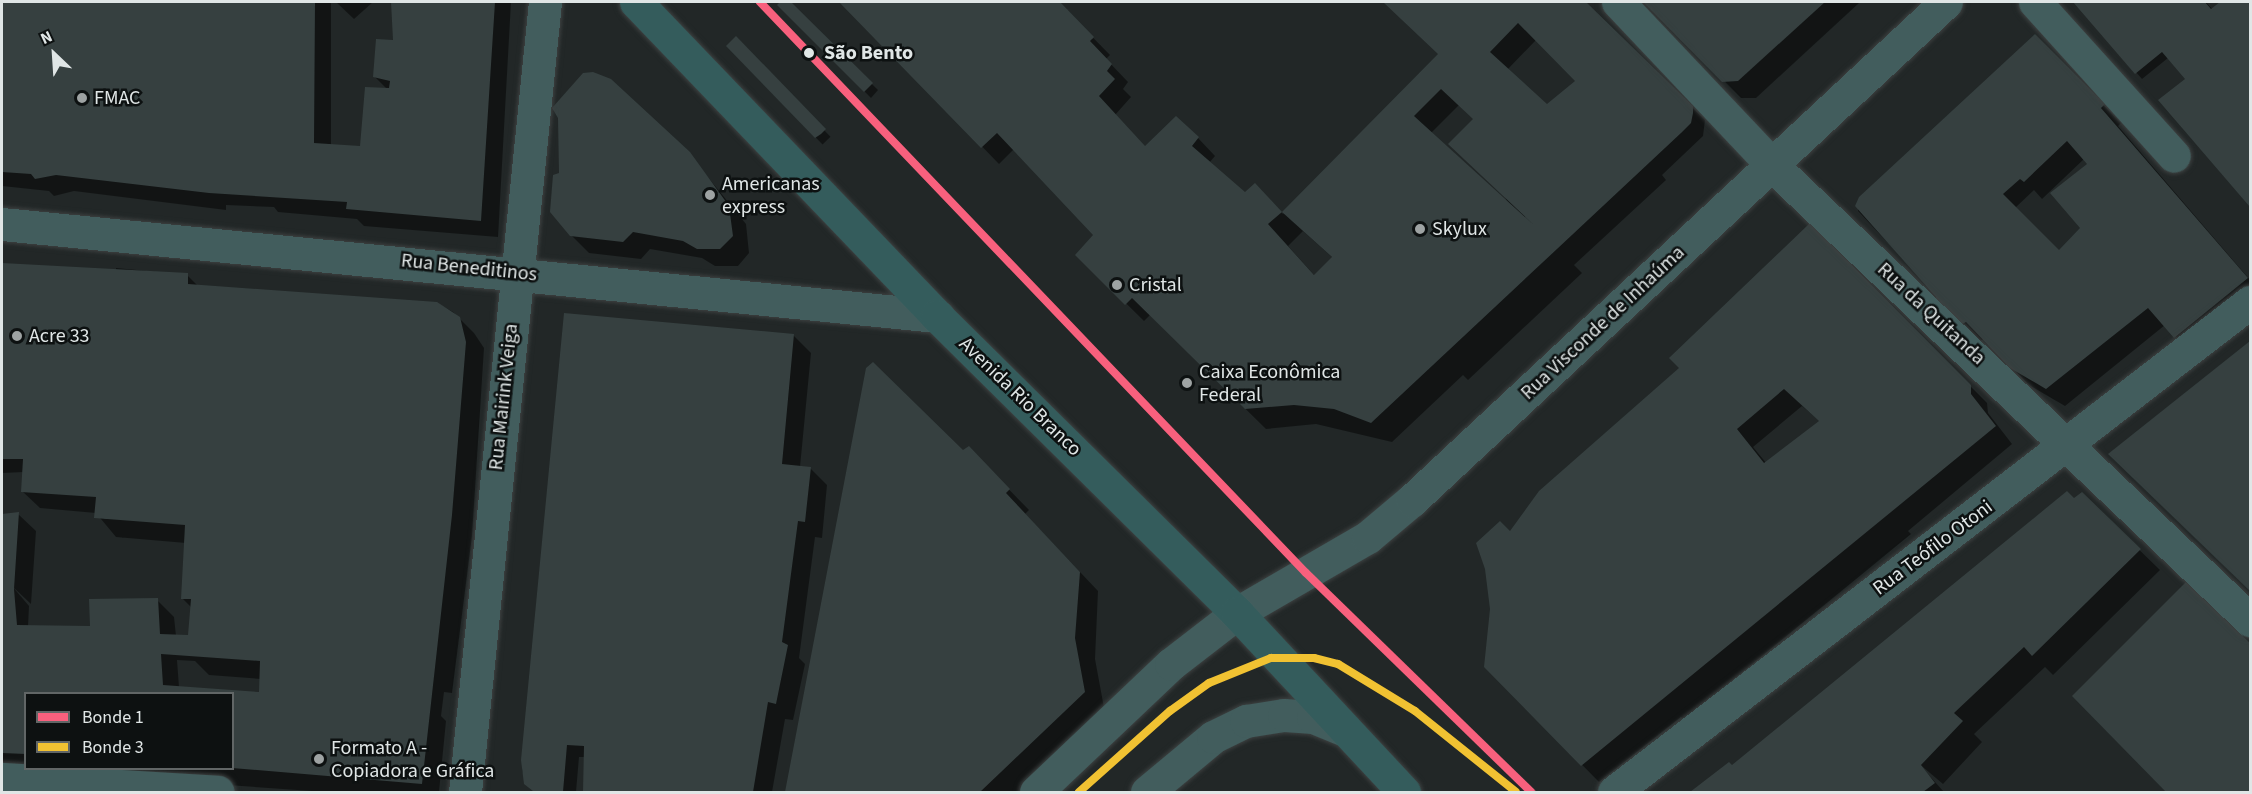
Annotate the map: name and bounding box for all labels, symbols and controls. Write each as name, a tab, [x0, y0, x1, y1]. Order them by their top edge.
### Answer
north arrow	[24, 24, 84, 84]
text: N	[37, 25, 56, 50]
place label: São Bento	[824, 41, 913, 65]
marker: São Bento	[799, 43, 819, 63]
place label: FMAC	[94, 86, 140, 110]
marker: FMAC	[75, 91, 89, 105]
place label: Americanas express	[722, 172, 820, 219]
marker: Americanas express	[703, 188, 717, 202]
place label: Skylux	[1432, 217, 1487, 241]
marker: Skylux	[1413, 222, 1427, 236]
street label: Rua Visconde de Inhaúma	[1516, 241, 1690, 405]
street label: Rua Beneditinos	[400, 249, 538, 287]
street label: Rua da Quitanda	[1872, 258, 1990, 370]
place label: Cristal	[1129, 273, 1182, 297]
marker: Cristal	[1110, 278, 1124, 292]
street label: Rua Mairink Veiga	[484, 323, 524, 471]
place label: Acre 33	[29, 324, 90, 348]
marker: Acre 33	[10, 329, 24, 343]
street label: Avenida Rio Branco	[954, 332, 1086, 462]
place label: Caixa Econômica Federal	[1199, 360, 1340, 407]
marker: Caixa Econômica Federal	[1180, 376, 1194, 390]
street label: Rua Teófilo Otoni	[1868, 495, 1998, 601]
legend	[24, 692, 234, 770]
text: Bonde 1	[82, 705, 144, 730]
text: Bonde 3	[82, 735, 144, 760]
place label: Formato A - Copiadora e Gráfica	[331, 736, 494, 783]
marker: Formato A - Copiadora e Gráfica	[312, 752, 326, 766]

